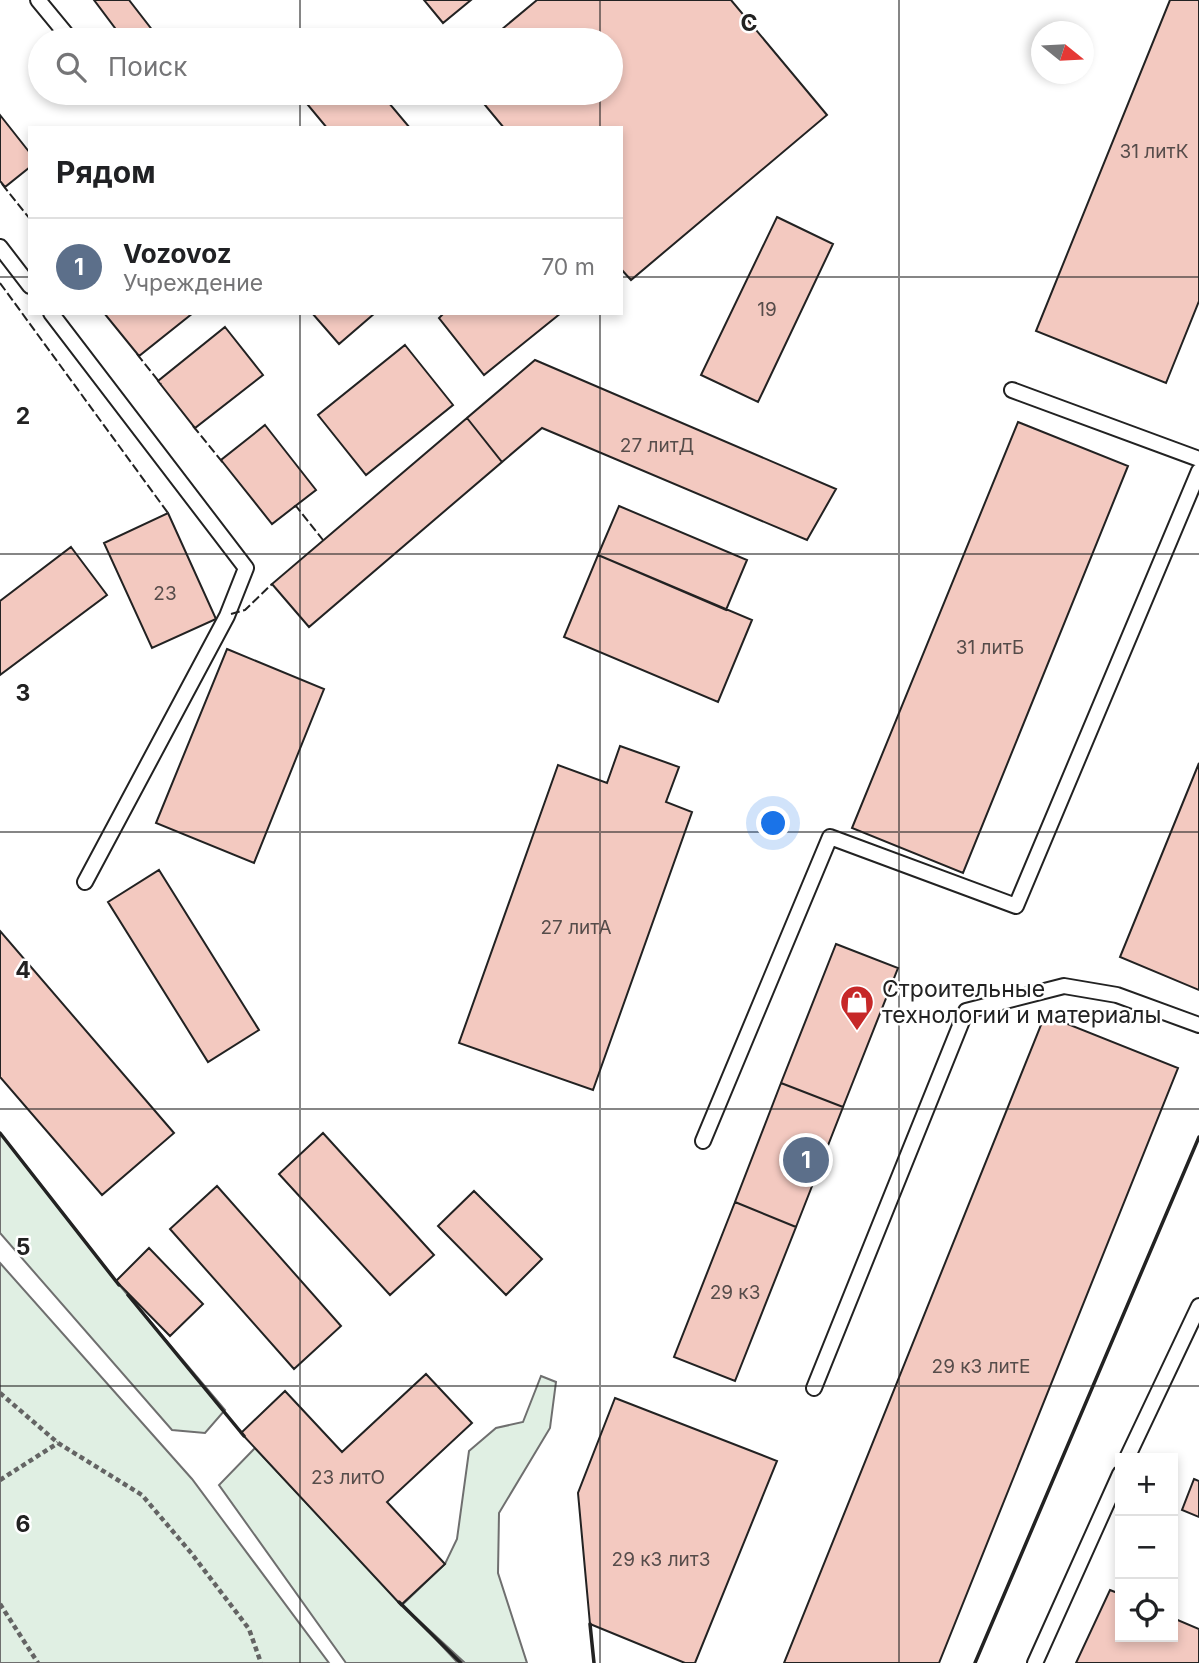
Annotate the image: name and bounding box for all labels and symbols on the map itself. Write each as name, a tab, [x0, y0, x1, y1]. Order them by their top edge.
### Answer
text: C	[740, 9, 758, 37]
north arrow	[1031, 21, 1094, 84]
house number: 31 литК	[1120, 140, 1189, 163]
house number: 19	[757, 298, 777, 321]
text: 2	[16, 402, 30, 430]
house number: 27 литД	[620, 434, 694, 457]
house number: 23	[153, 582, 177, 605]
house number: 31 литБ	[956, 636, 1024, 659]
text: 3	[16, 679, 30, 707]
your location	[756, 806, 790, 840]
house number: 27 литА	[540, 916, 612, 939]
text: 4	[15, 956, 31, 984]
place label: Строительные технологии и материалы	[882, 975, 1161, 1029]
shop icon: Строительные технологии и материалы	[838, 983, 876, 1032]
pin: 1	[783, 1134, 829, 1186]
text: 5	[16, 1233, 30, 1261]
house number: 29 к3	[710, 1281, 760, 1304]
house number: 29 к3 литЕ	[932, 1355, 1030, 1378]
house number: 23 литО	[311, 1466, 385, 1489]
text: 6	[16, 1510, 30, 1538]
house number: 29 к3 литЗ	[612, 1548, 710, 1571]

